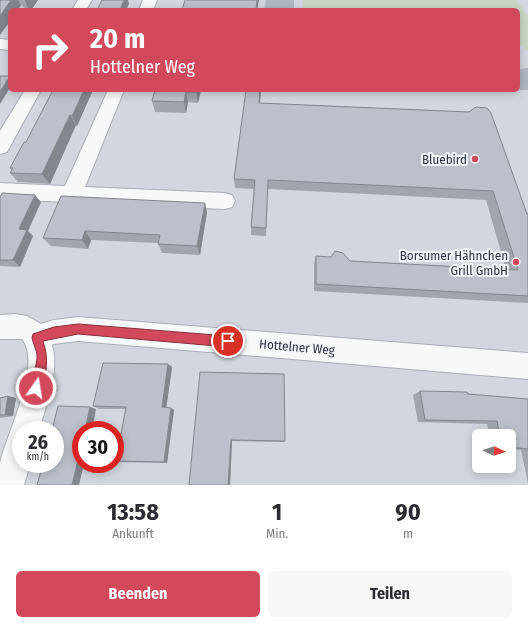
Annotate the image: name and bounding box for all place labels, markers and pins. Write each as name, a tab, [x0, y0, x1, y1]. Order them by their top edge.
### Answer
place label: Bluebird	[422, 152, 467, 167]
marker: Bluebird	[470, 154, 480, 164]
place label: Borsumer Hähnchen Grill GmbH	[400, 248, 508, 278]
marker: Borsumer Hähnchen Grill GmbH	[511, 257, 521, 267]
pin	[211, 324, 245, 358]

